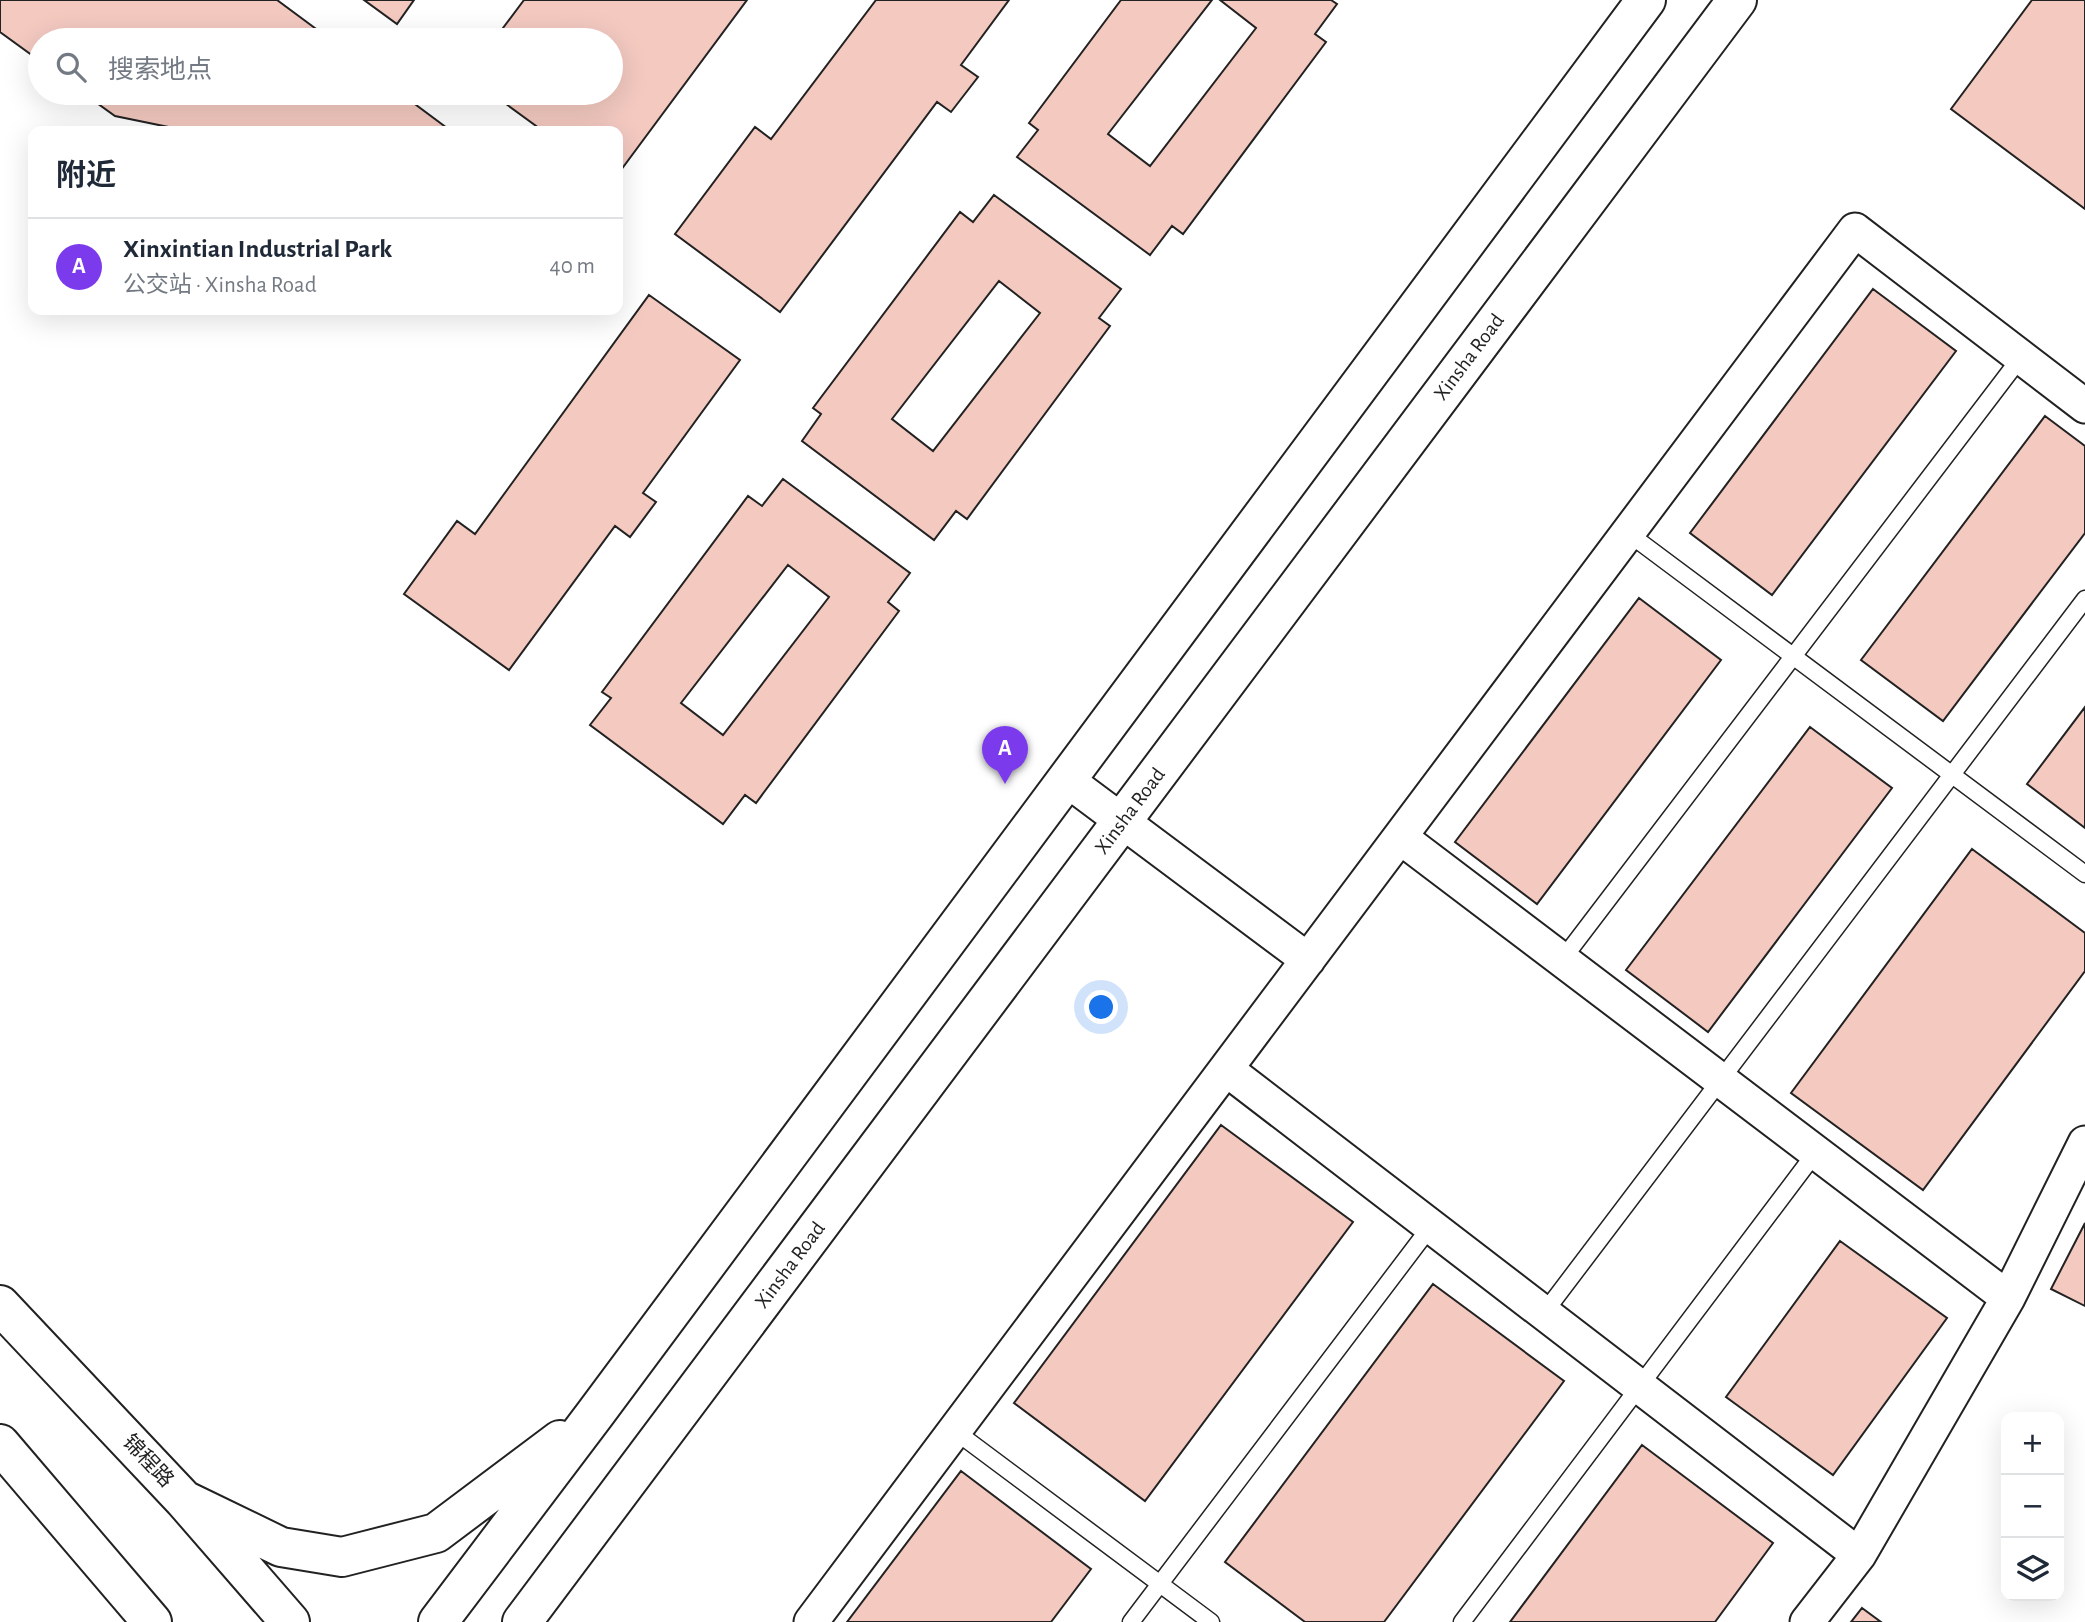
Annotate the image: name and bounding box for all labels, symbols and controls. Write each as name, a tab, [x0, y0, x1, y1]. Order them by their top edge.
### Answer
search box	[28, 28, 623, 105]
icon: search	[52, 48, 90, 86]
text: 搜索地点	[108, 57, 212, 83]
text: 附近	[56, 161, 116, 191]
text: Xinxintian Industrial Park	[123, 236, 392, 262]
text: A	[72, 255, 86, 278]
text: 40 m	[550, 255, 595, 278]
text: 公交站 · Xinsha Road	[123, 274, 317, 297]
street label: Xinsha Road	[1430, 310, 1508, 404]
pin: A	[982, 726, 1028, 784]
street label: Xinsha Road	[1091, 764, 1169, 858]
your location	[1084, 990, 1118, 1024]
street label: Xinsha Road	[751, 1218, 829, 1312]
map controls	[2001, 1412, 2064, 1601]
button: +	[2001, 1412, 2064, 1475]
street label: 锦程路	[119, 1430, 178, 1491]
button: −	[2001, 1475, 2064, 1538]
button: layers	[2001, 1538, 2064, 1601]

